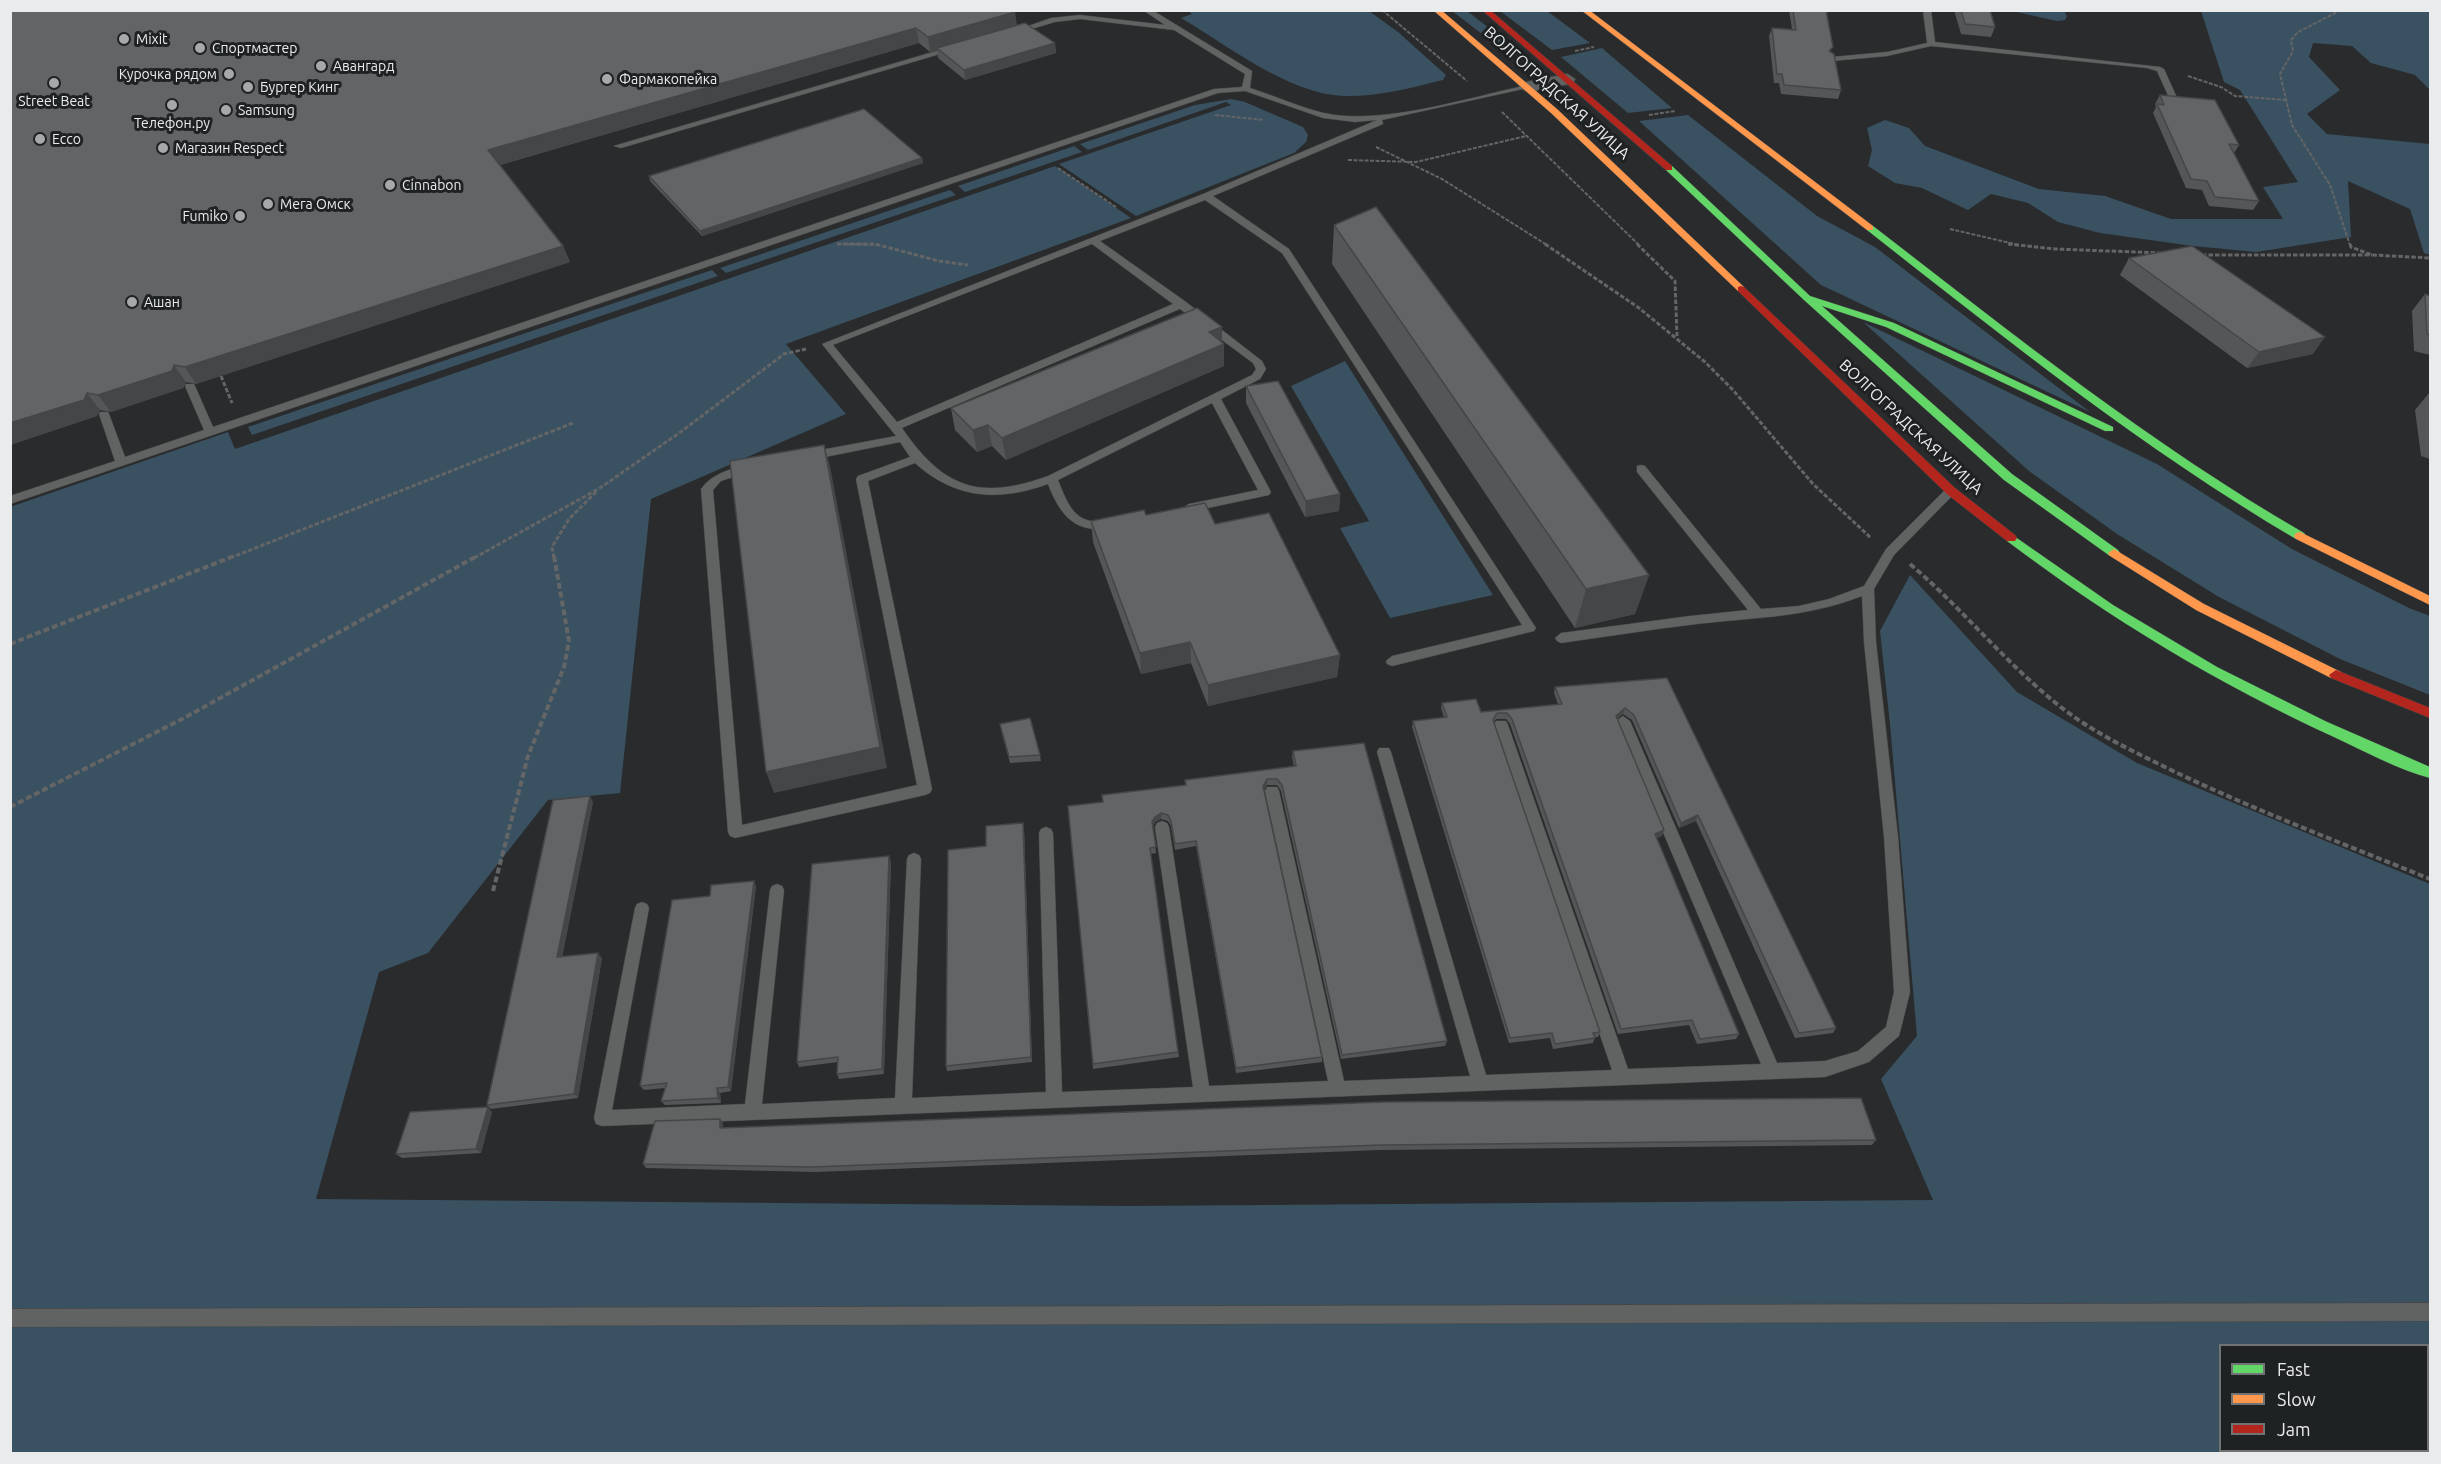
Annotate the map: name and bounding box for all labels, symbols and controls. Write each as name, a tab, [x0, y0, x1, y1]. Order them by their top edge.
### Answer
street label: ВОЛГОГРАДСКАЯ УЛИЦА	[1480, 23, 1634, 163]
place label: Mixit	[136, 31, 168, 47]
marker: Mixit	[117, 32, 131, 46]
place label: Спортмастер	[212, 40, 297, 56]
marker: Спортмастер	[193, 41, 207, 55]
place label: Авангард	[333, 58, 394, 74]
marker: Авангард	[314, 59, 328, 73]
place label: Курочка рядом	[119, 66, 217, 82]
marker: Курочка рядом	[222, 67, 236, 81]
place label: Фармакопейка	[619, 71, 717, 87]
marker: Фармакопейка	[600, 72, 614, 86]
marker: Street Beat	[47, 76, 61, 90]
place label: Бургер Кинг	[260, 79, 339, 95]
marker: Бургер Кинг	[241, 80, 255, 94]
place label: Street Beat	[18, 93, 90, 109]
marker: Телефон.ру	[165, 98, 179, 112]
place label: Samsung	[238, 102, 295, 118]
marker: Samsung	[219, 103, 233, 117]
place label: Телефон.ру	[134, 115, 210, 131]
place label: Ecco	[52, 131, 81, 147]
marker: Ecco	[33, 132, 47, 146]
place label: Магазин Respect	[175, 140, 284, 156]
marker: Магазин Respect	[156, 141, 170, 155]
place label: Cinnabon	[402, 177, 462, 193]
marker: Cinnabon	[383, 178, 397, 192]
place label: Мега Омск	[280, 196, 351, 212]
marker: Мега Омск	[261, 197, 275, 211]
place label: Fumiko	[182, 208, 228, 224]
marker: Fumiko	[233, 209, 247, 223]
place label: Ашан	[144, 294, 180, 310]
marker: Ашан	[125, 295, 139, 309]
street label: ВОЛГОГРАДСКАЯ УЛИЦА	[1835, 355, 1987, 499]
legend	[2219, 1344, 2429, 1452]
text: Fast	[2277, 1359, 2310, 1379]
text: Slow	[2277, 1389, 2316, 1409]
text: Jam	[2277, 1419, 2311, 1439]

